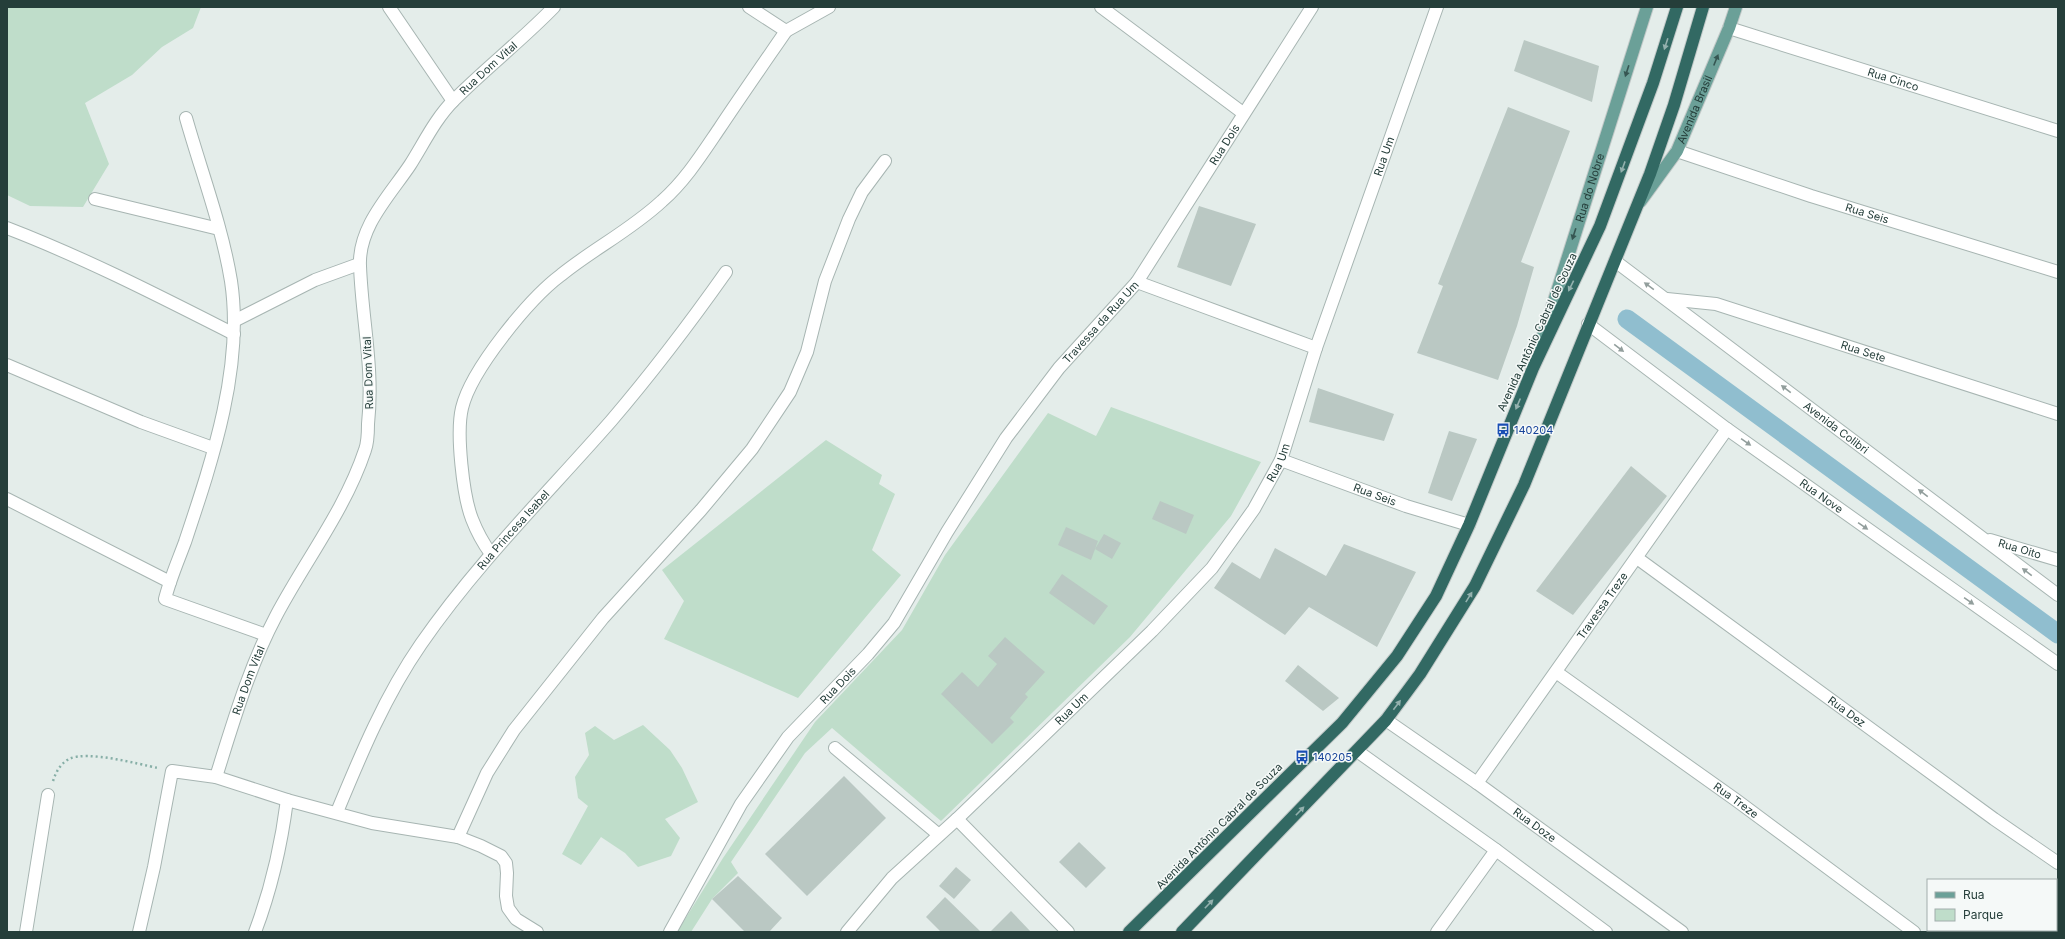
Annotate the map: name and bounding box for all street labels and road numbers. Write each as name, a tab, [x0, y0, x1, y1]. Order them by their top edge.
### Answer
street label: Rua Dom Vital	[457, 38, 520, 98]
street label: Rua Cinco	[1866, 65, 1921, 94]
street label: Avenida Brasil	[1674, 73, 1715, 146]
street label: Rua Dois	[1206, 121, 1243, 168]
street label: Rua Um	[1371, 135, 1397, 178]
street label: Rua do Nobre	[1572, 152, 1607, 224]
street label: Rua Seis	[1844, 200, 1891, 227]
street label: Avenida Antônio Cabral de Souza	[1494, 251, 1580, 413]
street label: Travessa da Rua Um	[1060, 278, 1142, 366]
street label: Rua Dom Vital	[360, 336, 376, 410]
street label: Rua Sete	[1839, 338, 1887, 365]
street label: Avenida Colibri	[1801, 399, 1872, 457]
street label: Rua Um	[1263, 442, 1293, 484]
street label: Rua Nove	[1797, 476, 1846, 516]
street label: Rua Seis	[1351, 480, 1398, 509]
street label: Rua Princesa Isabel	[474, 487, 552, 573]
street label: Rua Oito	[1997, 536, 2043, 562]
street label: Travessa Treze	[1574, 569, 1631, 642]
street label: Rua Dom Vital	[229, 643, 268, 717]
street label: Rua Dois	[817, 664, 859, 707]
street label: Rua Um	[1052, 690, 1091, 728]
street label: Rua Dez	[1825, 693, 1868, 730]
street label: Avenida Antônio Cabral de Souza	[1153, 760, 1285, 892]
street label: Rua Treze	[1711, 779, 1761, 821]
street label: Rua Doze	[1511, 805, 1559, 845]

